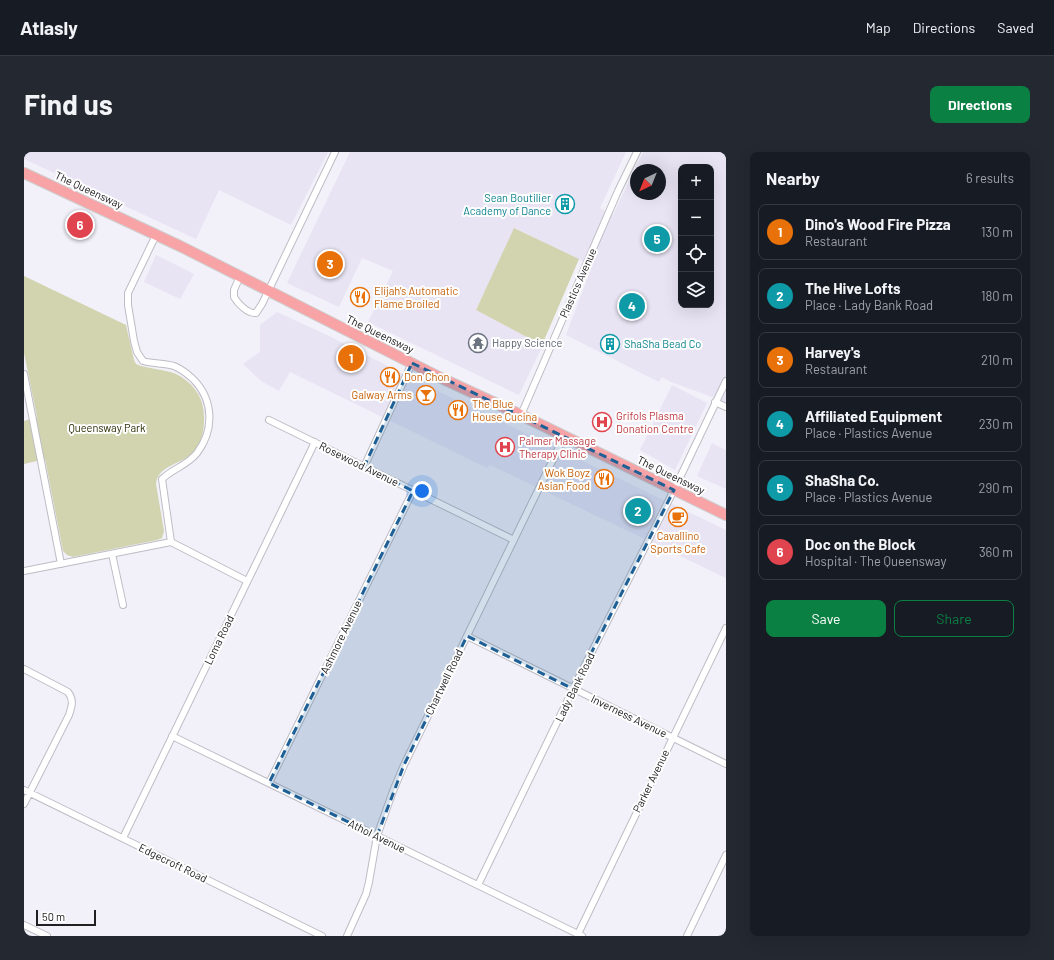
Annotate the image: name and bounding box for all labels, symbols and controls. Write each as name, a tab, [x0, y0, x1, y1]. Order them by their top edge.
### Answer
text: Atlasly	[20, 16, 78, 39]
text: Map	[866, 19, 891, 36]
text: Directions	[913, 19, 975, 36]
text: Saved	[997, 19, 1034, 36]
button: Directions	[930, 86, 1030, 123]
text: Find us	[24, 87, 113, 121]
north arrow	[630, 164, 666, 200]
map controls	[678, 164, 714, 308]
button: +	[678, 164, 714, 200]
street label: The Queensway	[53, 168, 125, 211]
text: Nearby	[766, 168, 820, 188]
text: 6 results	[966, 170, 1014, 186]
place label: Sean Boutilier Academy of Dance	[463, 191, 551, 217]
building icon: Sean Boutilier Academy of Dance	[554, 193, 576, 215]
button: −	[678, 200, 714, 236]
pin: 6	[67, 210, 93, 240]
text: Dino's Wood Fire Pizza	[805, 215, 951, 233]
pin: 5	[644, 224, 670, 254]
text: 1	[778, 224, 782, 240]
text: 130 m	[981, 224, 1013, 240]
text: Restaurant	[805, 233, 867, 249]
button: locate	[678, 236, 714, 272]
street label: Plastics Avenue	[556, 246, 599, 320]
pin: 3	[317, 249, 343, 279]
button: layers	[678, 272, 714, 308]
text: The Hive Lofts	[805, 279, 901, 297]
place label: Elijah's Automatic Flame Broiled	[374, 284, 458, 310]
restaurant icon: Elijah's Automatic Flame Broiled	[349, 286, 371, 308]
text: 2	[776, 288, 784, 304]
text: 180 m	[981, 288, 1013, 304]
pin: 4	[619, 291, 645, 321]
text: Place · Lady Bank Road	[805, 297, 933, 313]
street label: The Queensway	[344, 312, 416, 355]
temple icon: Happy Science	[467, 332, 489, 354]
building icon: ShaSha Bead Co	[599, 333, 621, 355]
place label: Happy Science	[492, 336, 562, 349]
place label: ShaSha Bead Co	[624, 337, 701, 350]
pin: 1	[338, 343, 364, 373]
text: Harvey's	[805, 343, 861, 361]
text: 3	[776, 352, 784, 368]
text: 210 m	[981, 352, 1013, 368]
text: Restaurant	[805, 361, 867, 377]
restaurant icon: Don Chon	[379, 366, 401, 388]
place label: Don Chon	[404, 370, 449, 383]
bar icon: Galway Arms	[415, 384, 437, 406]
place label: Galway Arms	[351, 388, 412, 401]
place label: The Blue House Cucina	[472, 397, 537, 423]
restaurant icon: The Blue House Cucina	[447, 399, 469, 421]
text: Affiliated Equipment	[805, 407, 942, 425]
place label: Grifols Plasma Donation Centre	[616, 409, 694, 435]
hospital icon: Grifols Plasma Donation Centre	[591, 411, 613, 433]
text: 4	[776, 416, 784, 432]
text: 230 m	[979, 416, 1013, 432]
park label: Queensway Park	[68, 421, 146, 434]
text: Place · Plastics Avenue	[805, 425, 932, 441]
place label: Palmer Massage Therapy Clinic	[519, 434, 596, 460]
hospital icon: Palmer Massage Therapy Clinic	[494, 436, 516, 458]
street label: Rosewood Avenue	[317, 439, 401, 488]
street label: The Queensway	[635, 453, 707, 496]
place label: Wok Boyz Asian Food	[538, 466, 590, 492]
restaurant icon: Wok Boyz Asian Food	[593, 468, 615, 490]
text: ShaSha Co.	[805, 471, 879, 489]
text: 5	[776, 480, 784, 496]
text: 290 m	[979, 480, 1013, 496]
your location	[412, 481, 432, 501]
text: Place · Plastics Avenue	[805, 489, 932, 505]
pin: 2	[625, 496, 651, 526]
cafe icon: Cavallino Sports Cafe	[667, 506, 689, 528]
place label: Cavallino Sports Cafe	[650, 529, 706, 555]
text: Doc on the Block	[805, 535, 916, 553]
text: 6	[777, 544, 783, 560]
text: 360 m	[979, 544, 1013, 560]
text: Hospital · The Queensway	[805, 553, 946, 569]
street label: Ashmore Avenue	[317, 598, 364, 676]
button: Save	[766, 600, 886, 637]
button: Share	[894, 600, 1014, 637]
street label: Loma Road	[201, 613, 236, 667]
street label: Chartwell Road	[422, 647, 465, 717]
street label: Lady Bank Road	[552, 650, 597, 724]
street label: Inverness Avenue	[589, 692, 669, 740]
street label: Parker Avenue	[630, 747, 671, 814]
street label: Athol Avenue	[346, 816, 408, 855]
street label: Edgecroft Road	[137, 840, 210, 885]
scale bar	[36, 908, 96, 927]
text: 50 m	[42, 910, 65, 923]

